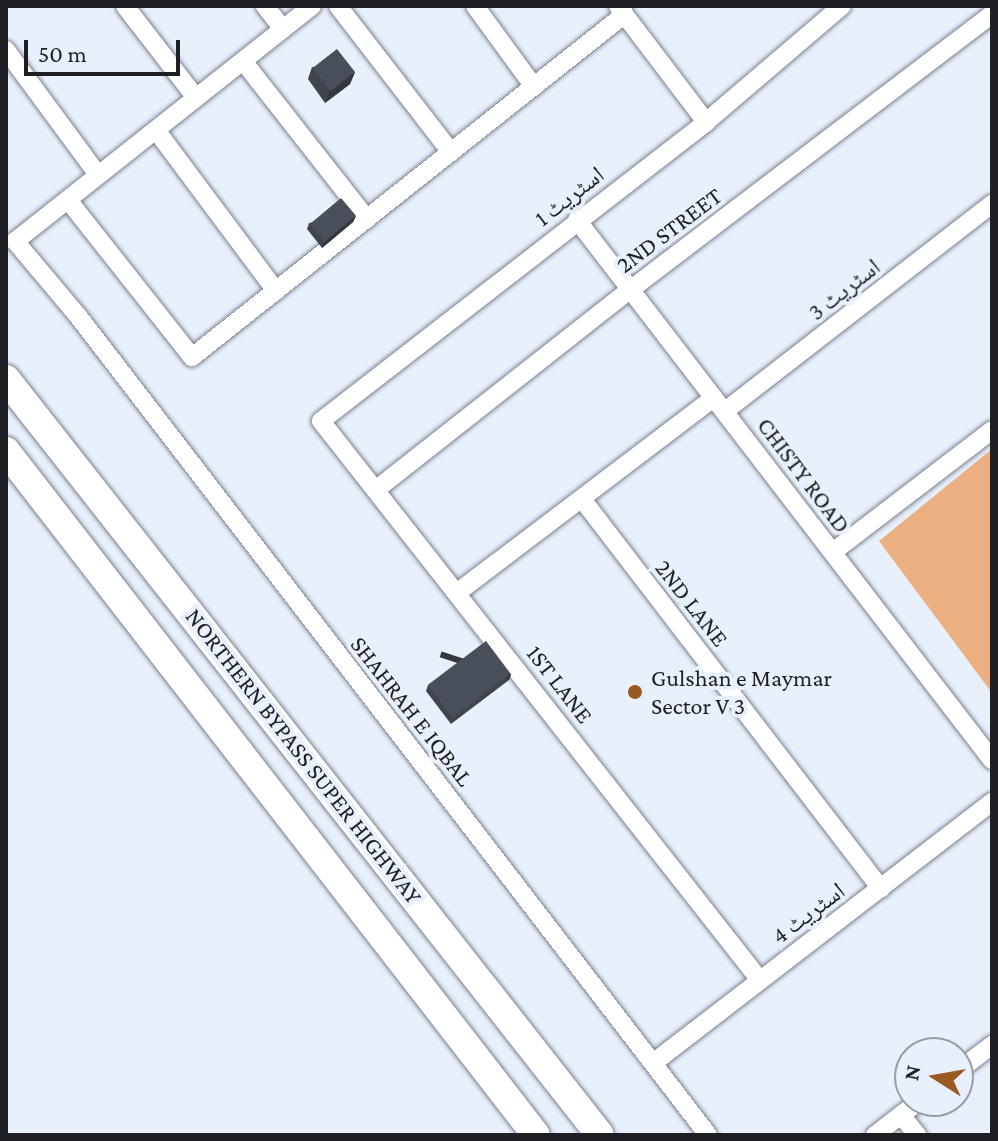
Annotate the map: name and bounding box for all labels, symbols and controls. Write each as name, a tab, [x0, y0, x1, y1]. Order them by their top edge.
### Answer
scale bar	[28, 24, 184, 74]
text: 50 m	[38, 40, 87, 67]
street label: اسٹریٹ 1	[529, 160, 609, 232]
street label: 2ND STREET	[611, 181, 727, 279]
street label: اسٹریٹ 3	[802, 252, 886, 326]
street label: CHISTY ROAD	[751, 412, 857, 538]
street label: 2ND LANE	[649, 554, 735, 652]
street label: NORTHERN BYPASS SUPER HIGHWAY	[180, 602, 428, 910]
street label: SHAHRAH E IQBAL	[345, 630, 479, 792]
street label: 1ST LANE	[521, 639, 599, 729]
place label: Gulshan e Maymar Sector V 3	[651, 664, 832, 720]
marker: Gulshan e Maymar Sector V 3	[626, 683, 644, 701]
street label: اسٹریٹ 4	[766, 876, 850, 950]
north arrow	[894, 1037, 974, 1117]
text: N	[898, 1063, 926, 1082]

